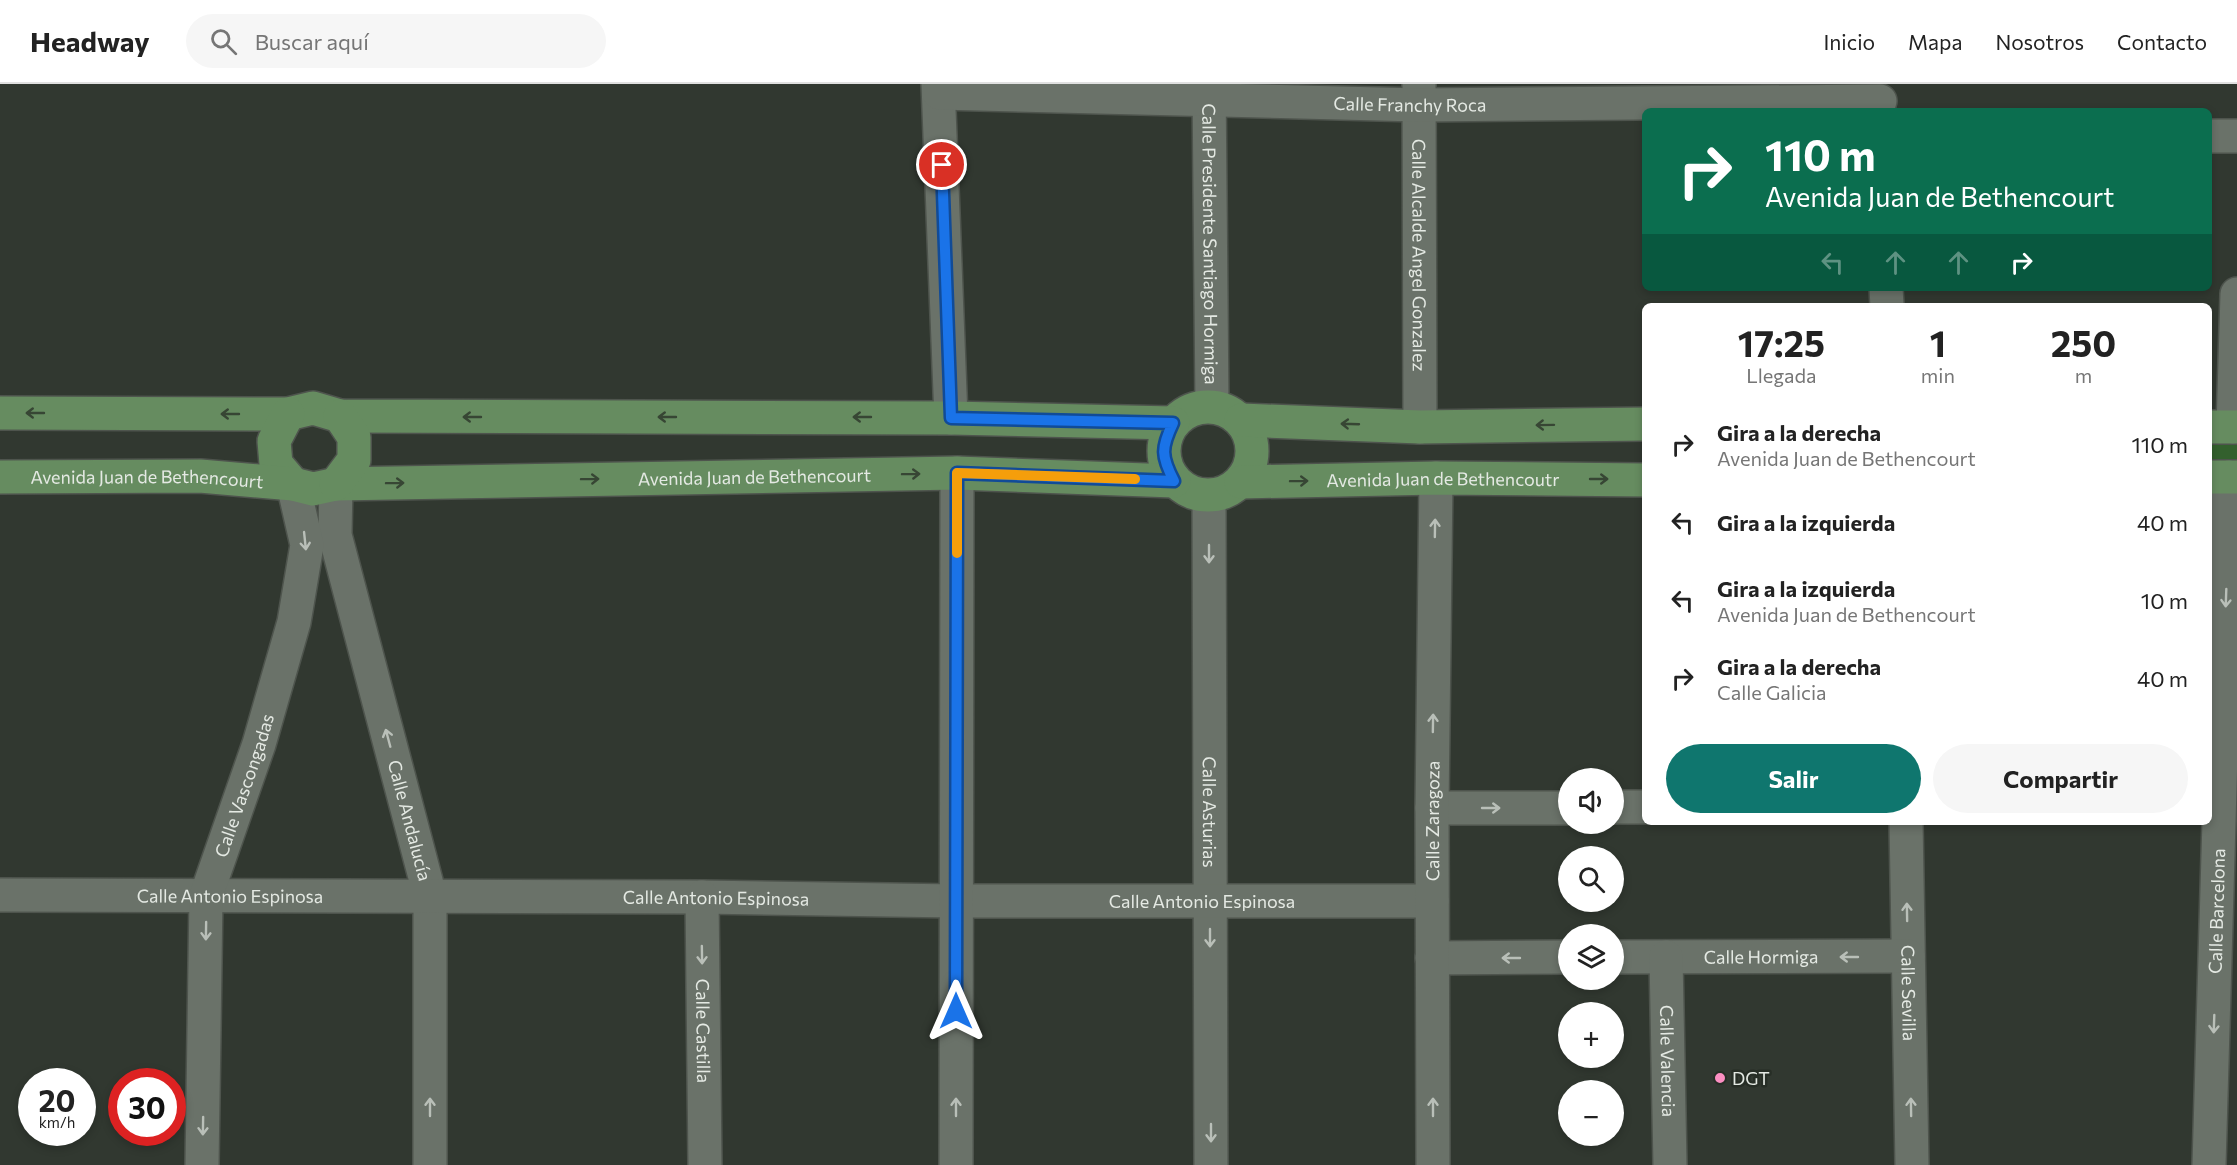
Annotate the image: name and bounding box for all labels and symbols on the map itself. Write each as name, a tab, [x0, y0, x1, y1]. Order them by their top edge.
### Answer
street label: Calle Franchy Roca	[1333, 92, 1486, 116]
street label: Calle Presidente Santiago Hormiga	[1198, 103, 1223, 385]
pin	[916, 139, 967, 190]
street label: Calle Alcalde Angel Gonzalez	[1408, 139, 1431, 371]
one-way arrow	[25, 407, 45, 419]
one-way arrow	[220, 408, 240, 420]
one-way arrow	[463, 411, 483, 422]
one-way arrow	[658, 411, 678, 423]
one-way arrow	[853, 411, 873, 423]
one-way arrow	[1341, 418, 1361, 430]
one-way arrow	[1536, 419, 1556, 431]
street label: Avenida Juan de Bethencourt	[638, 464, 871, 490]
street label: Avenida Juan de Bethencourt	[30, 465, 264, 492]
street label: Avenida Juan de Bethencoutr	[1326, 467, 1560, 491]
one-way arrow	[900, 468, 920, 480]
one-way arrow	[579, 473, 599, 485]
one-way arrow	[1589, 473, 1609, 485]
one-way arrow	[1289, 475, 1309, 487]
one-way arrow	[384, 477, 404, 489]
one-way arrow	[1429, 518, 1441, 538]
one-way arrow	[300, 531, 311, 550]
one-way arrow	[1203, 544, 1215, 564]
one-way arrow	[2220, 588, 2232, 608]
street label: Calle Vascongadas	[209, 711, 278, 860]
one-way arrow	[1427, 713, 1439, 733]
one-way arrow	[382, 729, 394, 748]
street label: Calle Asturias	[1199, 756, 1221, 868]
street label: Calle Andalucía	[384, 757, 436, 883]
street label: Calle Zaragoza	[1421, 761, 1444, 881]
one-way arrow	[1480, 802, 1500, 814]
street label: Calle Barcelona	[2204, 848, 2229, 974]
street label: Calle Antonio Espinosa	[137, 884, 323, 907]
street label: Calle Antonio Espinosa	[623, 886, 809, 910]
street label: Calle Antonio Espinosa	[1109, 890, 1295, 912]
one-way arrow	[1901, 902, 1913, 922]
one-way arrow	[200, 920, 211, 940]
one-way arrow	[1204, 928, 1216, 948]
one-way arrow	[696, 945, 708, 965]
street label: Calle Hormiga	[1704, 945, 1818, 968]
street label: Calle Sevilla	[1897, 945, 1921, 1041]
one-way arrow	[1840, 951, 1860, 962]
one-way arrow	[1501, 952, 1521, 964]
street label: Calle Castilla	[692, 979, 715, 1083]
position arrow	[924, 979, 988, 1043]
street label: Calle Valencia	[1656, 1005, 1680, 1117]
one-way arrow	[2208, 1014, 2219, 1034]
place label: DGT	[1732, 1067, 1770, 1089]
speed limit sign: 30	[108, 1068, 186, 1146]
marker: DGT	[1713, 1071, 1727, 1085]
one-way arrow	[424, 1097, 436, 1117]
one-way arrow	[950, 1097, 962, 1117]
one-way arrow	[1427, 1097, 1439, 1117]
one-way arrow	[1905, 1097, 1917, 1117]
one-way arrow	[197, 1115, 209, 1135]
one-way arrow	[1205, 1123, 1217, 1143]

